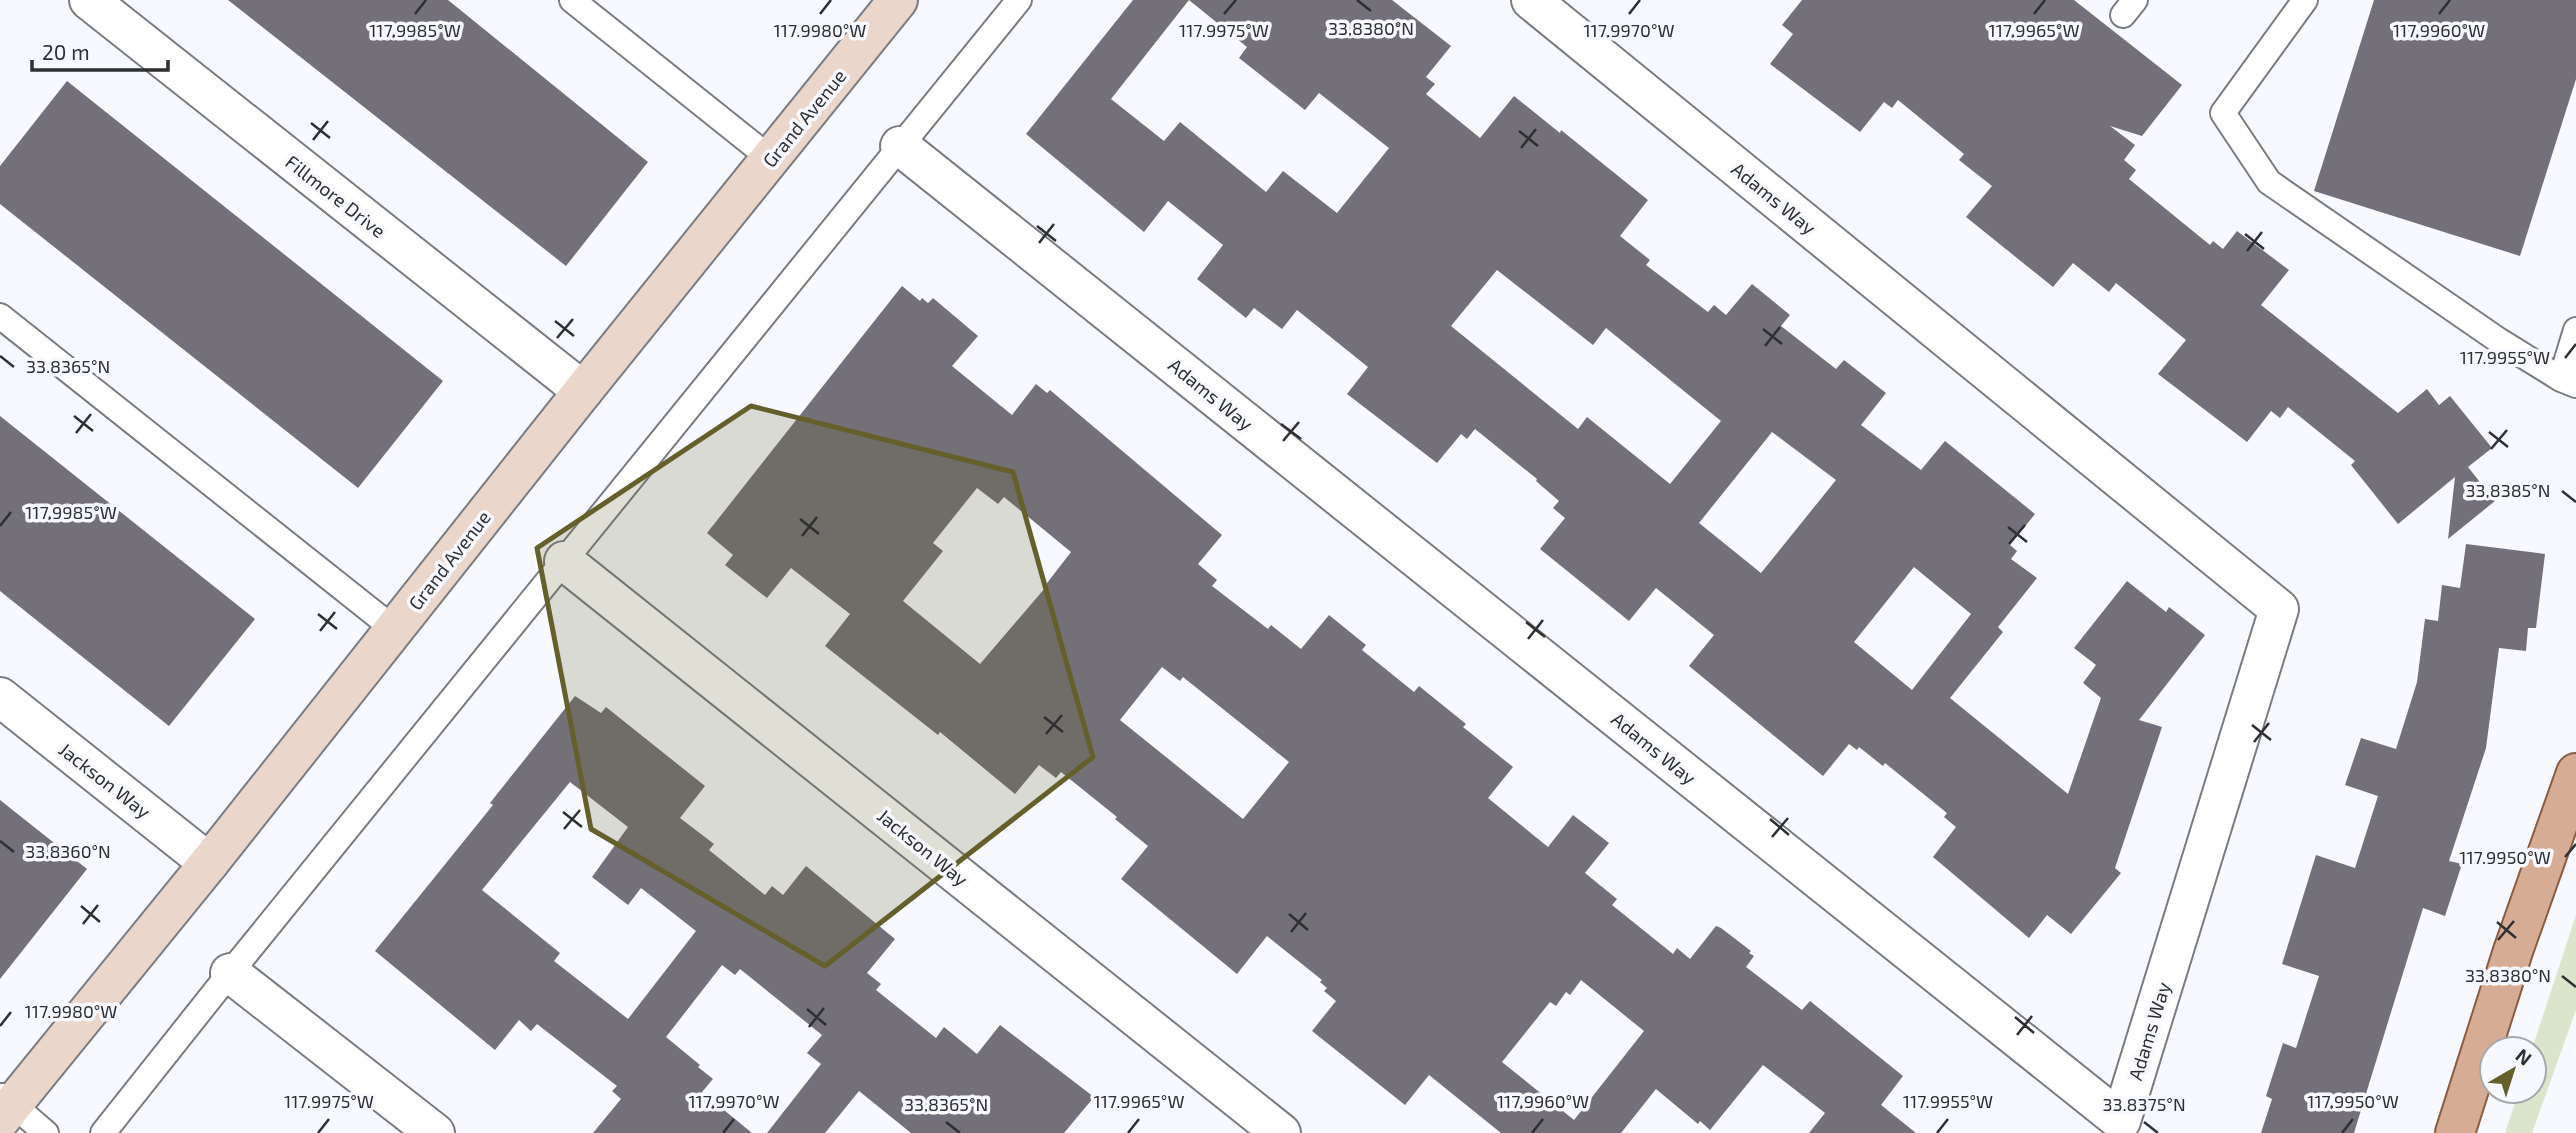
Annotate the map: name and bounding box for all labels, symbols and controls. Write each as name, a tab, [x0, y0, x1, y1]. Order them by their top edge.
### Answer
text: 33.8380°N	[1328, 17, 1414, 39]
text: 117.9985°W	[369, 19, 461, 41]
text: 117.9980°W	[774, 19, 866, 41]
text: 117.9975°W	[1179, 19, 1269, 41]
text: 117.9970°W	[1583, 19, 1675, 41]
text: 117.9965°W	[1989, 19, 2079, 41]
text: 117.9960°W	[2393, 19, 2485, 41]
scale bar	[32, 28, 168, 72]
text: 20 m	[42, 39, 90, 64]
street label: Grand Avenue	[758, 64, 850, 172]
street label: Fillmore Drive	[281, 150, 391, 242]
street label: Adams Way	[1727, 157, 1821, 239]
text: 117.9955°W	[2460, 346, 2550, 368]
street label: Adams Way	[1164, 353, 1258, 435]
text: 33.8365°N	[26, 355, 110, 377]
text: 33.8385°N	[2466, 479, 2550, 501]
text: 117.9985°W	[25, 501, 117, 523]
street label: Grand Avenue	[403, 506, 495, 614]
street label: Adams Way	[1607, 707, 1701, 789]
street label: Jackson Way	[55, 737, 155, 823]
street label: Jackson Way	[873, 804, 973, 890]
text: 33.8360°N	[25, 840, 111, 862]
text: 117.9950°W	[2459, 846, 2551, 868]
text: 33.8380°N	[2465, 964, 2551, 986]
street label: Adams Way	[2123, 979, 2175, 1083]
text: 117.9980°W	[25, 1000, 117, 1022]
north arrow	[2478, 1035, 2548, 1105]
text: N	[2511, 1043, 2537, 1070]
text: 117.9975°W	[284, 1090, 374, 1112]
text: 117.9970°W	[688, 1090, 780, 1112]
text: 117.9965°W	[1094, 1090, 1184, 1112]
text: 117.9960°W	[1497, 1090, 1589, 1112]
text: 117.9955°W	[1903, 1090, 1993, 1112]
text: 117.9950°W	[2307, 1090, 2399, 1112]
text: 33.8365°N	[904, 1093, 988, 1115]
text: 33.8375°N	[2102, 1093, 2186, 1115]

